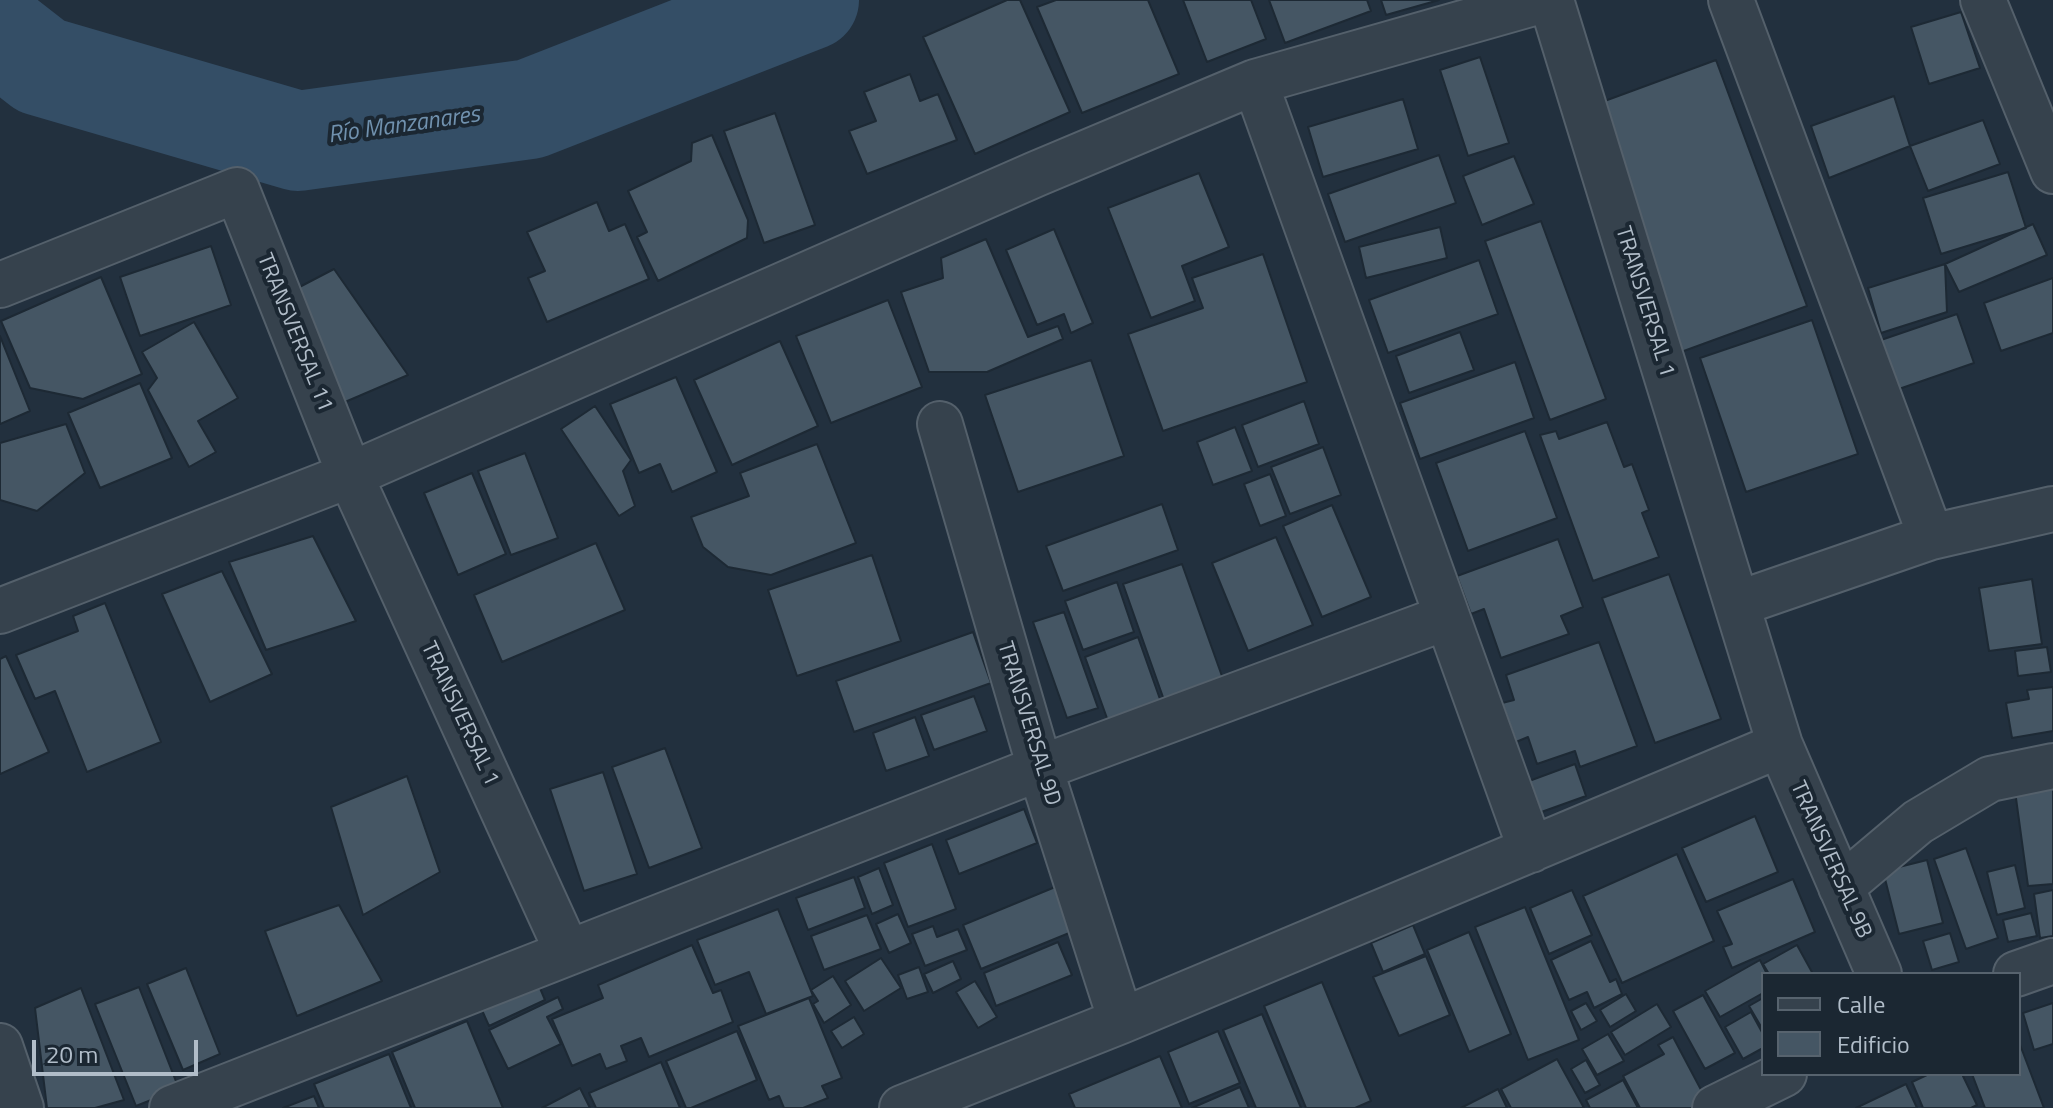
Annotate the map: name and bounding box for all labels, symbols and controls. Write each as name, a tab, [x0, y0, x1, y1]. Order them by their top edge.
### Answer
water label: Río Manzanares	[326, 101, 482, 151]
street label: TRANSVERSAL 1	[1609, 224, 1679, 380]
street label: TRANSVERSAL 11	[250, 250, 338, 416]
street label: TRANSVERSAL 1	[414, 638, 504, 790]
street label: TRANSVERSAL 9D	[991, 639, 1065, 809]
street label: TRANSVERSAL 9B	[1784, 777, 1876, 943]
legend	[1761, 972, 2021, 1076]
text: Calle	[1837, 986, 1885, 1022]
scale bar	[36, 1024, 202, 1074]
text: Edificio	[1837, 1026, 1910, 1062]
text: 20 m	[46, 1036, 98, 1072]

